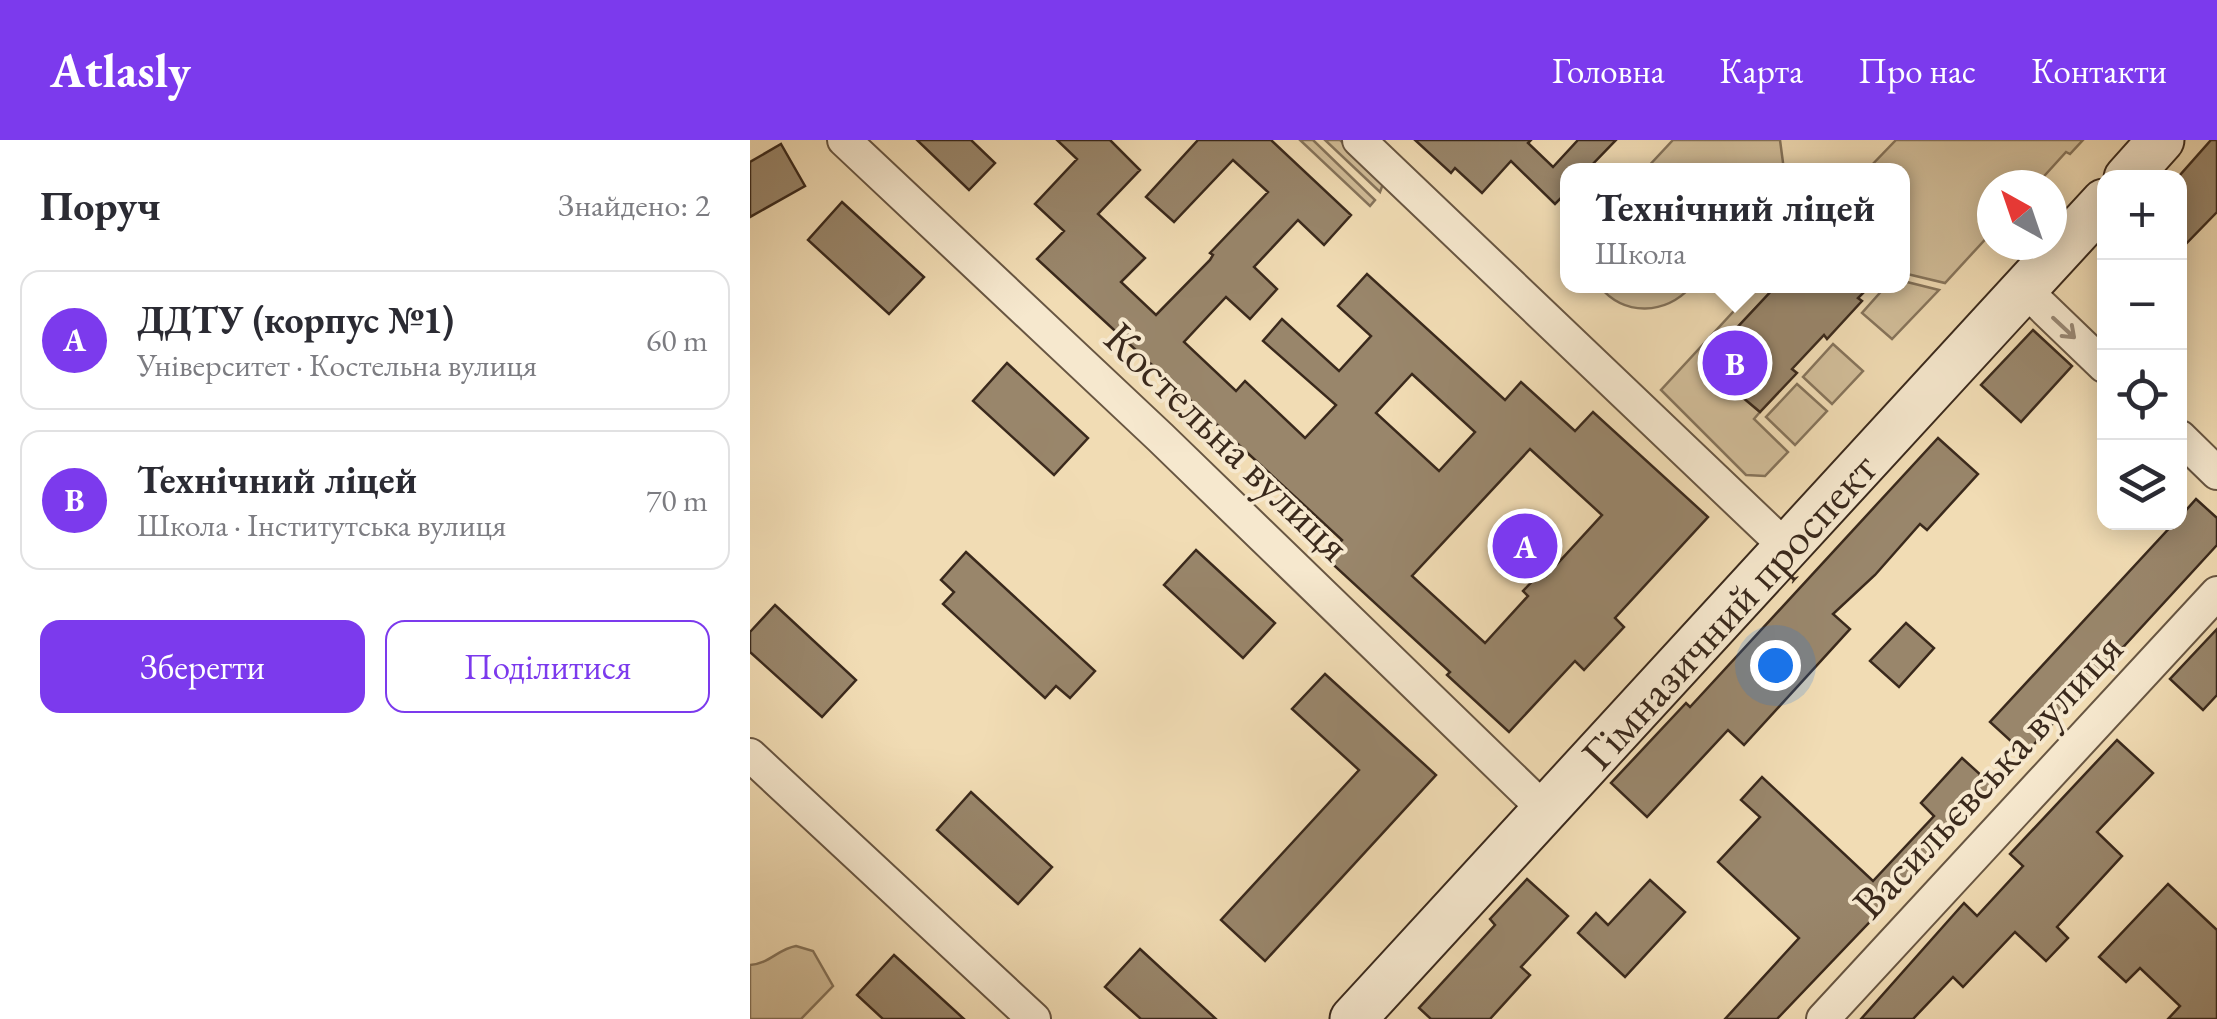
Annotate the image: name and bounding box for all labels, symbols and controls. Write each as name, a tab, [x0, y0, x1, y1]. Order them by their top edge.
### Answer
text: Atlasly	[50, 39, 191, 101]
text: Головна	[1552, 48, 1665, 93]
text: Карта	[1720, 48, 1803, 93]
text: Про нас	[1858, 48, 1976, 93]
text: Контакти	[2031, 48, 2167, 93]
popup	[1560, 163, 1910, 293]
north arrow	[1977, 170, 2067, 260]
map controls	[2097, 170, 2187, 530]
button: +	[2097, 170, 2187, 260]
text: Поруч	[40, 178, 161, 233]
text: Технічний ліцей	[1595, 183, 1875, 232]
text: Знайдено: 2	[558, 184, 710, 226]
text: Школа	[1595, 232, 1686, 274]
button: −	[2097, 260, 2187, 350]
text: ДДТУ (корпус №1)	[137, 295, 454, 344]
street label: Костельна вулиця	[1093, 309, 1363, 573]
one-way arrow	[2051, 315, 2076, 339]
text: A	[63, 319, 86, 361]
text: 60 m	[646, 319, 708, 361]
pin: B	[1702, 326, 1768, 400]
text: Університет · Костельна вулиця	[137, 344, 537, 386]
button: locate	[2097, 350, 2187, 440]
street label: Гімназичний проспект	[1568, 440, 1889, 781]
button: layers	[2097, 440, 2187, 530]
text: Технічний ліцей	[137, 455, 417, 504]
text: B	[64, 479, 85, 521]
text: 70 m	[646, 479, 708, 521]
text: Школа · Інститутська вулиця	[137, 504, 506, 546]
pin: A	[1492, 508, 1558, 584]
button: Зберегти	[40, 620, 365, 713]
button: Поділитися	[385, 620, 710, 713]
street label: Васильєвська вулиця	[1839, 620, 2135, 930]
your location	[1750, 640, 1801, 691]

